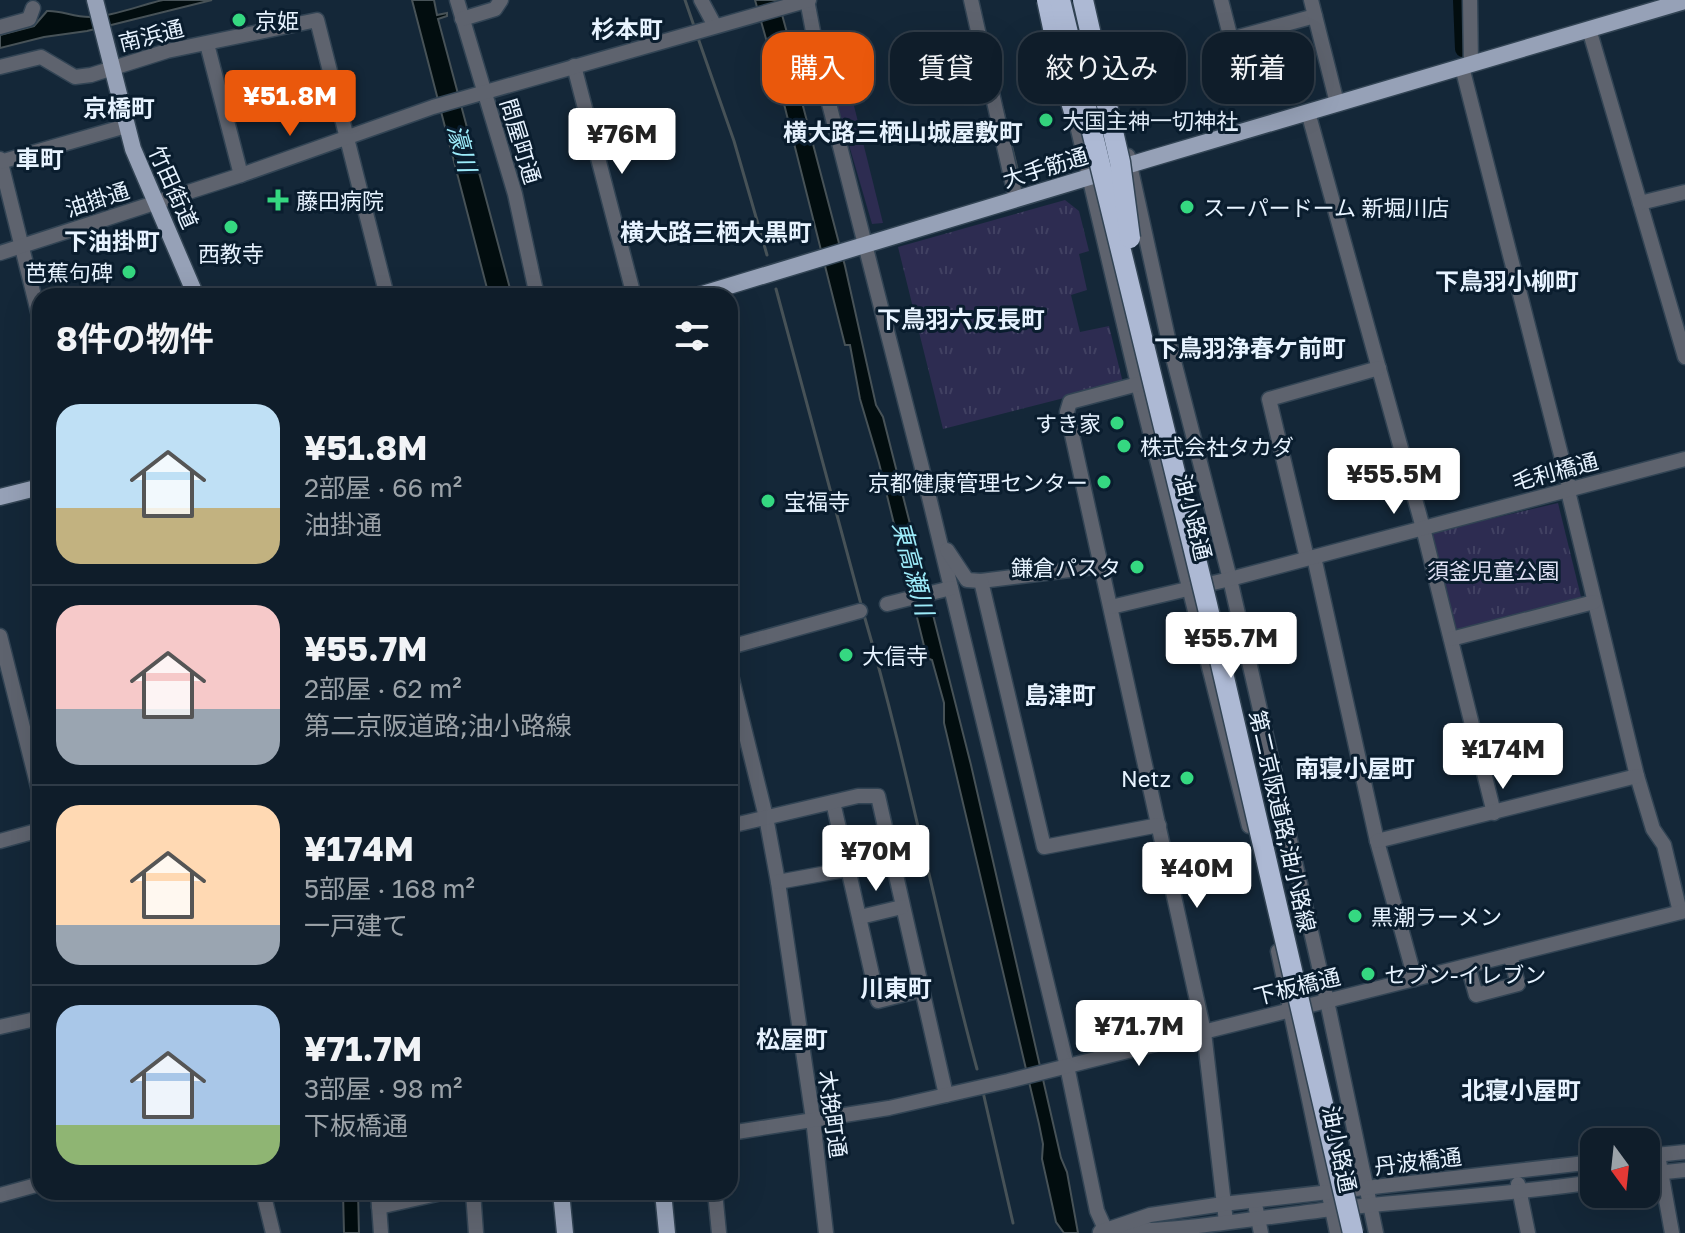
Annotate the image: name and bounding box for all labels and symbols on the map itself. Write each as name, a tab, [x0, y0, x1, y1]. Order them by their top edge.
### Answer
place label: 京姫	[255, 7, 299, 34]
marker: 京姫	[230, 11, 248, 29]
street label: 南浜通	[116, 14, 186, 56]
district label: 杉本町	[591, 14, 663, 43]
pin: ¥51.8M	[225, 70, 355, 138]
district label: 京橋町	[83, 93, 155, 122]
street label: 問屋町通	[495, 95, 547, 187]
place label: 大国主神一切神社	[1062, 107, 1238, 134]
pin: ¥76M	[575, 108, 669, 176]
marker: 大国主神一切神社	[1037, 111, 1055, 129]
district label: 横大路三栖山城屋敷町	[783, 117, 1023, 146]
water label: 濠川	[443, 121, 484, 178]
street label: 竹田街道	[144, 141, 204, 233]
street label: 大手筋通	[999, 141, 1091, 193]
district label: 車町	[16, 144, 64, 173]
street label: 油掛通	[61, 176, 133, 222]
place label: 藤田病院	[296, 187, 384, 214]
marker: 藤田病院	[267, 189, 289, 211]
place label: スーパードーム 新堀川店	[1203, 194, 1450, 221]
marker: スーパードーム 新堀川店	[1178, 198, 1196, 216]
district label: 横大路三栖大黒町	[620, 217, 812, 246]
marker: 西教寺	[222, 218, 240, 236]
district label: 下油掛町	[64, 226, 160, 255]
place label: 西教寺	[198, 240, 264, 267]
place label: 芭蕉句碑	[25, 259, 113, 286]
marker: 芭蕉句碑	[120, 263, 138, 281]
district label: 下鳥羽小柳町	[1435, 266, 1579, 295]
district label: 下鳥羽六反長町	[877, 304, 1045, 333]
district label: 下鳥羽浄春ケ前町	[1154, 333, 1346, 362]
place label: すき家	[1035, 410, 1101, 437]
marker: すき家	[1108, 414, 1126, 432]
place label: 株式会社タカダ	[1140, 433, 1294, 460]
marker: 株式会社タカダ	[1115, 437, 1133, 455]
street label: 毛利橋通	[1509, 447, 1601, 495]
pin: ¥55.5M	[1329, 448, 1459, 516]
place label: 京都健康管理センター	[868, 469, 1088, 496]
street label: 油小路通	[1170, 471, 1218, 563]
marker: 京都健康管理センター	[1095, 473, 1113, 491]
place label: 宝福寺	[784, 488, 850, 515]
marker: 宝福寺	[759, 492, 777, 510]
water label: 東高瀬川	[888, 518, 941, 621]
place label: 鎌倉パスタ	[1011, 554, 1121, 581]
park label: 須釜児童公園	[1427, 557, 1559, 584]
marker: 鎌倉パスタ	[1128, 558, 1146, 576]
pin: ¥55.7M	[1166, 612, 1296, 680]
place label: 大信寺	[862, 642, 928, 669]
marker: 大信寺	[837, 646, 855, 664]
district label: 島津町	[1024, 680, 1096, 709]
street label: 第二京阪道路;油小路線	[1244, 708, 1322, 934]
pin: ¥174M	[1447, 723, 1559, 791]
district label: 南寝小屋町	[1295, 753, 1415, 782]
place label: Netz	[1121, 765, 1171, 792]
marker: Netz	[1178, 769, 1196, 787]
pin: ¥70M	[829, 825, 923, 893]
pin: ¥40M	[1150, 842, 1244, 910]
place label: 黒潮ラーメン	[1371, 903, 1502, 930]
marker: 黒潮ラーメン	[1346, 907, 1364, 925]
place label: セブン-イレブン	[1384, 961, 1546, 988]
street label: 下板橋通	[1251, 962, 1343, 1010]
marker: セブン-イレブン	[1359, 965, 1377, 983]
district label: 川東町	[860, 973, 932, 1002]
pin: ¥71.7M	[1074, 1000, 1204, 1068]
district label: 松屋町	[756, 1024, 828, 1053]
street label: 木挽町通	[814, 1069, 852, 1159]
district label: 北寝小屋町	[1461, 1075, 1581, 1104]
street label: 油小路通	[1318, 1103, 1362, 1195]
north arrow	[1580, 1128, 1660, 1208]
street label: 丹波橋通	[1373, 1142, 1463, 1180]

